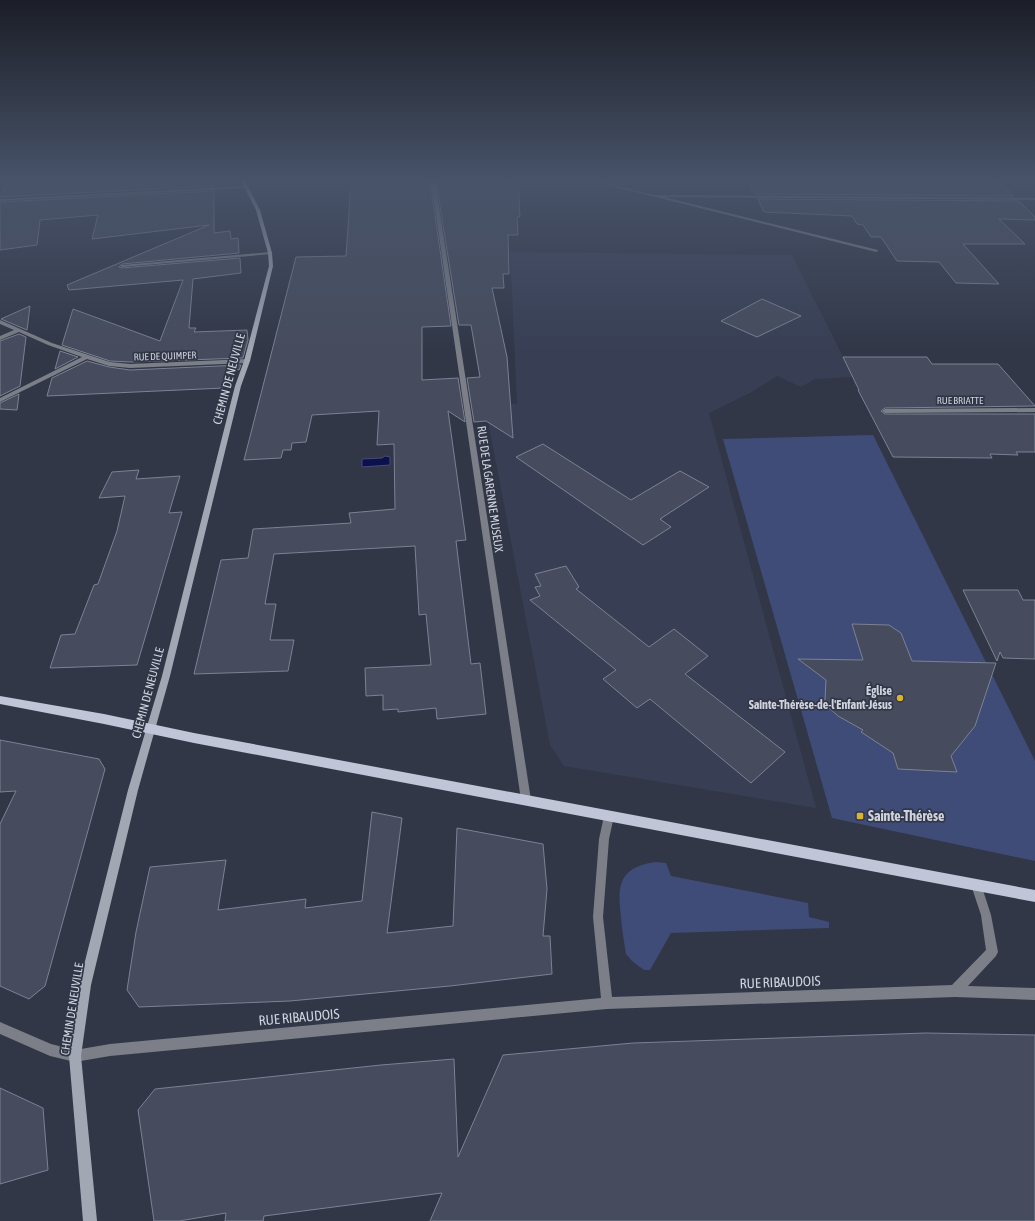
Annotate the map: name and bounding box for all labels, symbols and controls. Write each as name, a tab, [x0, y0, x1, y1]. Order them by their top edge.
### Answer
street label: CHEMIN DE NEUVILLE	[210, 332, 248, 426]
street label: RUE DE QUIMPER	[133, 349, 197, 363]
street label: RUE BRIATTE	[937, 395, 984, 406]
street label: RUE DE LA GARENNE MUSEUX	[474, 425, 506, 554]
street label: CHEMIN DE NEUVILLE	[129, 646, 167, 740]
place label: Église Sainte-Thérèse-de-l'Enfant-Jésus	[749, 683, 893, 712]
marker: Église Sainte-Thérèse-de-l'Enfant-Jésus	[895, 693, 905, 703]
place label: Sainte-Thérèse	[868, 808, 944, 824]
marker: Sainte-Thérèse	[855, 811, 865, 821]
street label: CHEMIN DE NEUVILLE	[58, 962, 86, 1056]
street label: RUE RIBAUDOIS	[739, 973, 821, 991]
street label: RUE RIBAUDOIS	[258, 1005, 340, 1028]

